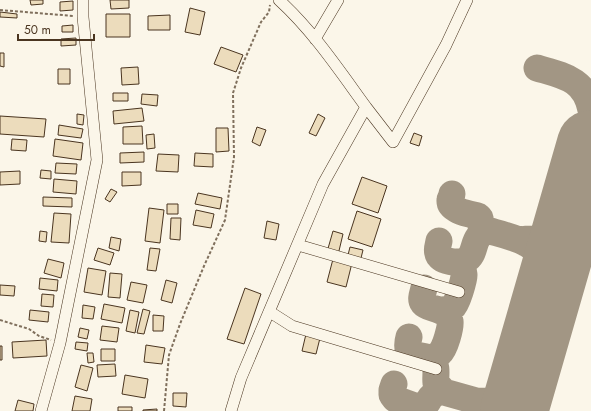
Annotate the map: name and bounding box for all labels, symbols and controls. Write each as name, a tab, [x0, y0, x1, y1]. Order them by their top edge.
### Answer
scale bar	[18, 16, 94, 42]
text: 50 m	[24, 21, 51, 39]

